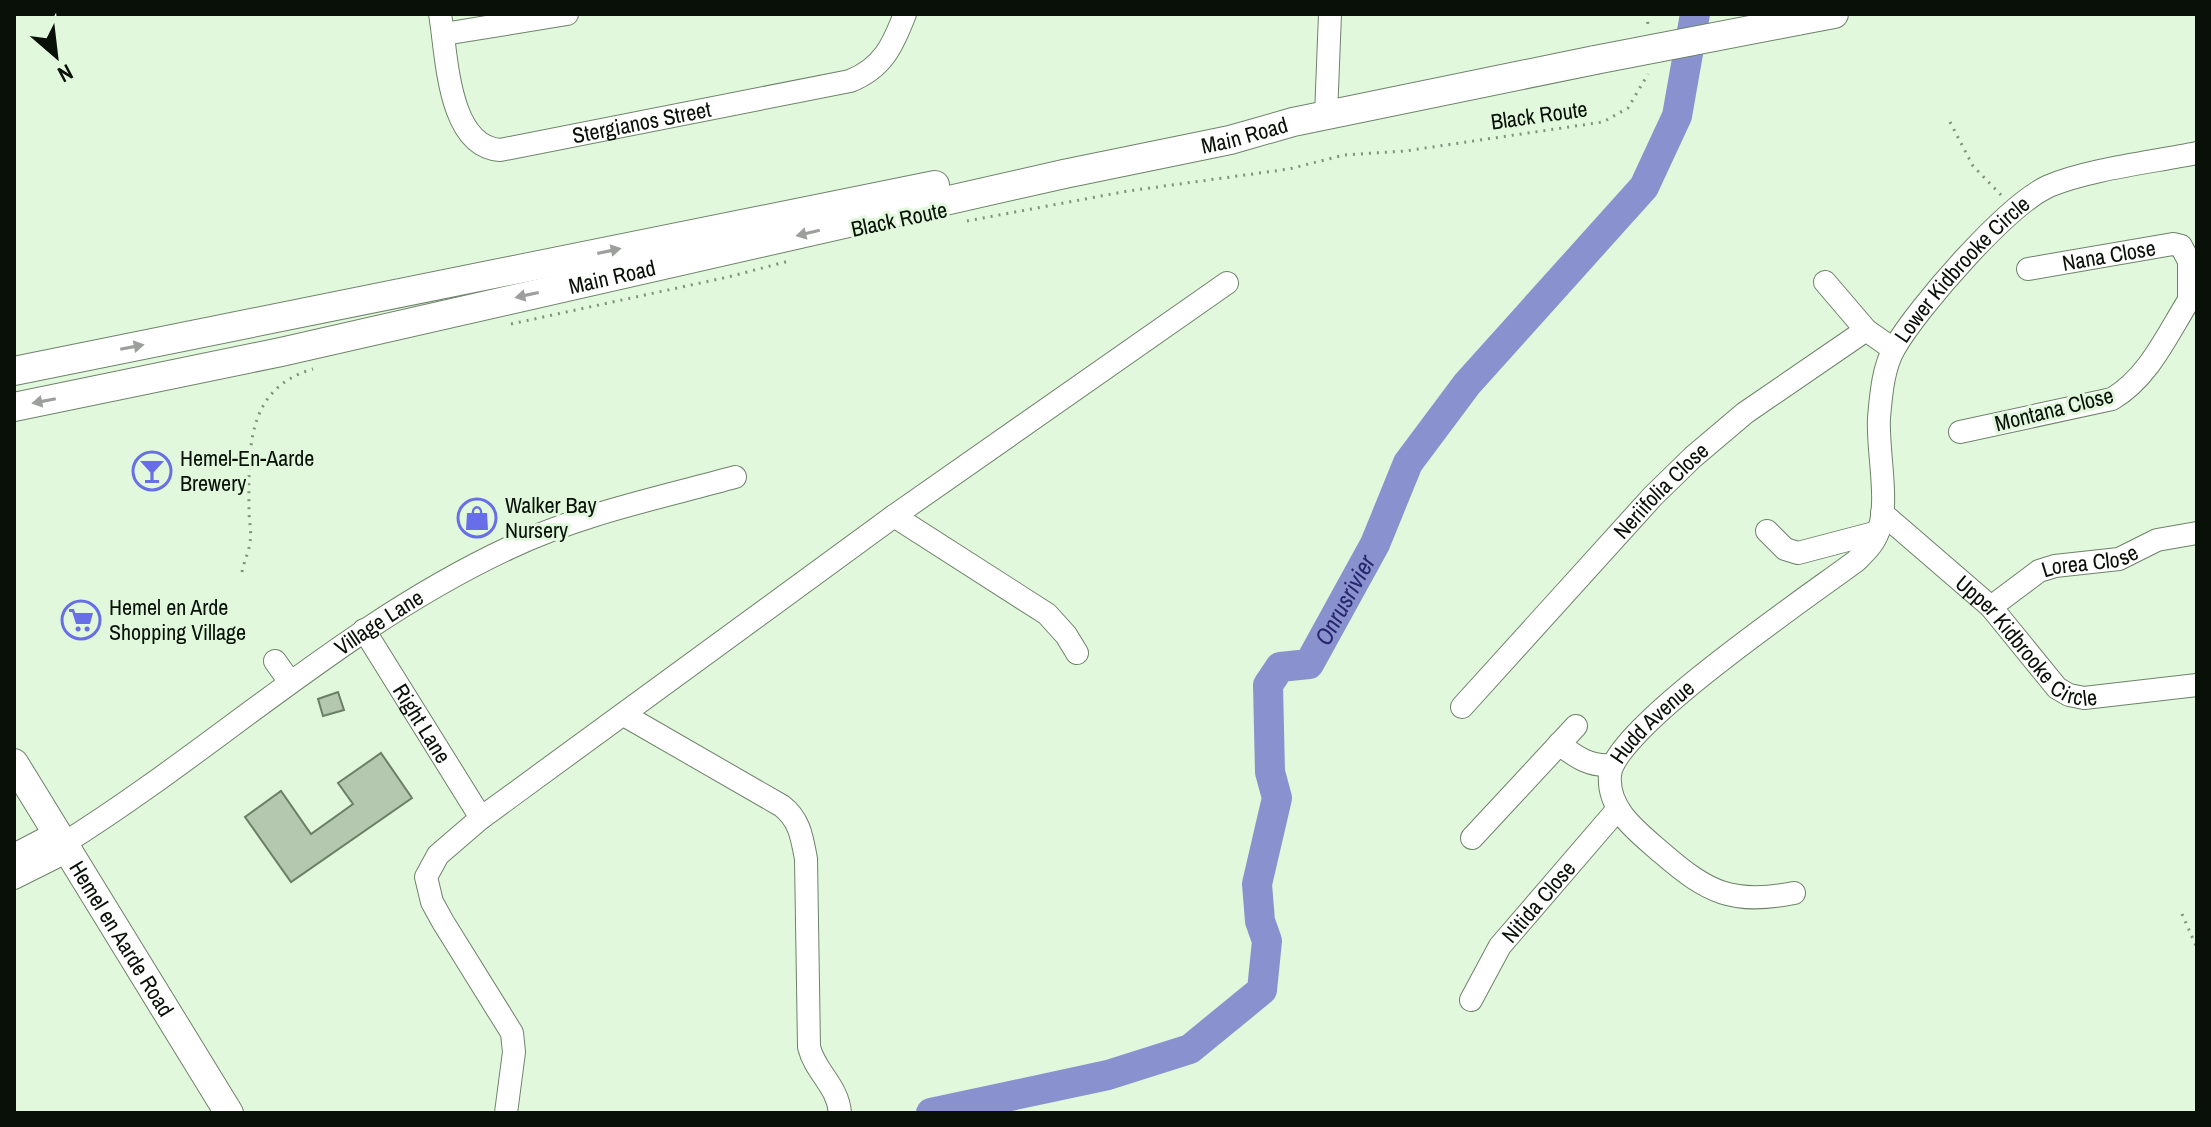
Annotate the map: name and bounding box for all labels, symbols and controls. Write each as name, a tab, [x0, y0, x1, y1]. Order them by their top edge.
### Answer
north arrow	[16, 16, 96, 96]
text: N	[53, 57, 78, 90]
street label: Black Route	[1489, 93, 1589, 137]
street label: Stergianos Street	[570, 94, 713, 150]
street label: Main Road	[1198, 109, 1291, 161]
street label: Lower Kidbrooke Circle	[1887, 189, 2036, 348]
street label: Black Route	[848, 194, 950, 244]
one-way arrow	[795, 227, 820, 240]
street label: Nana Close	[2060, 232, 2158, 278]
one-way arrow	[596, 244, 621, 257]
street label: Main Road	[566, 252, 658, 301]
one-way arrow	[514, 289, 539, 302]
one-way arrow	[120, 340, 145, 353]
street label: Montana Close	[1992, 380, 2116, 438]
one-way arrow	[31, 396, 56, 408]
street label: Neriifolia Close	[1606, 435, 1715, 545]
place label: Hemel-En-Aarde Brewery	[180, 443, 314, 498]
bar icon: Hemel-En-Aarde Brewery	[131, 450, 173, 492]
place label: Walker Bay Nursery	[505, 490, 597, 545]
shop icon: Walker Bay Nursery	[456, 497, 498, 539]
street label: Lorea Close	[2038, 537, 2143, 584]
water label: Onrusrivier	[1307, 548, 1383, 651]
street label: Upper Kidbrooke Circle	[1949, 568, 2098, 713]
street label: Village Lane	[328, 582, 429, 662]
place label: Hemel en Arde Shopping Village	[109, 592, 246, 647]
supermarket icon: Hemel en Arde Shopping Village	[60, 599, 102, 641]
street label: Hudd Avenue	[1603, 673, 1701, 769]
street label: Right Lane	[386, 678, 458, 769]
street label: Nitida Close	[1494, 854, 1582, 949]
street label: Hemel en Aarde Road	[63, 855, 181, 1022]

